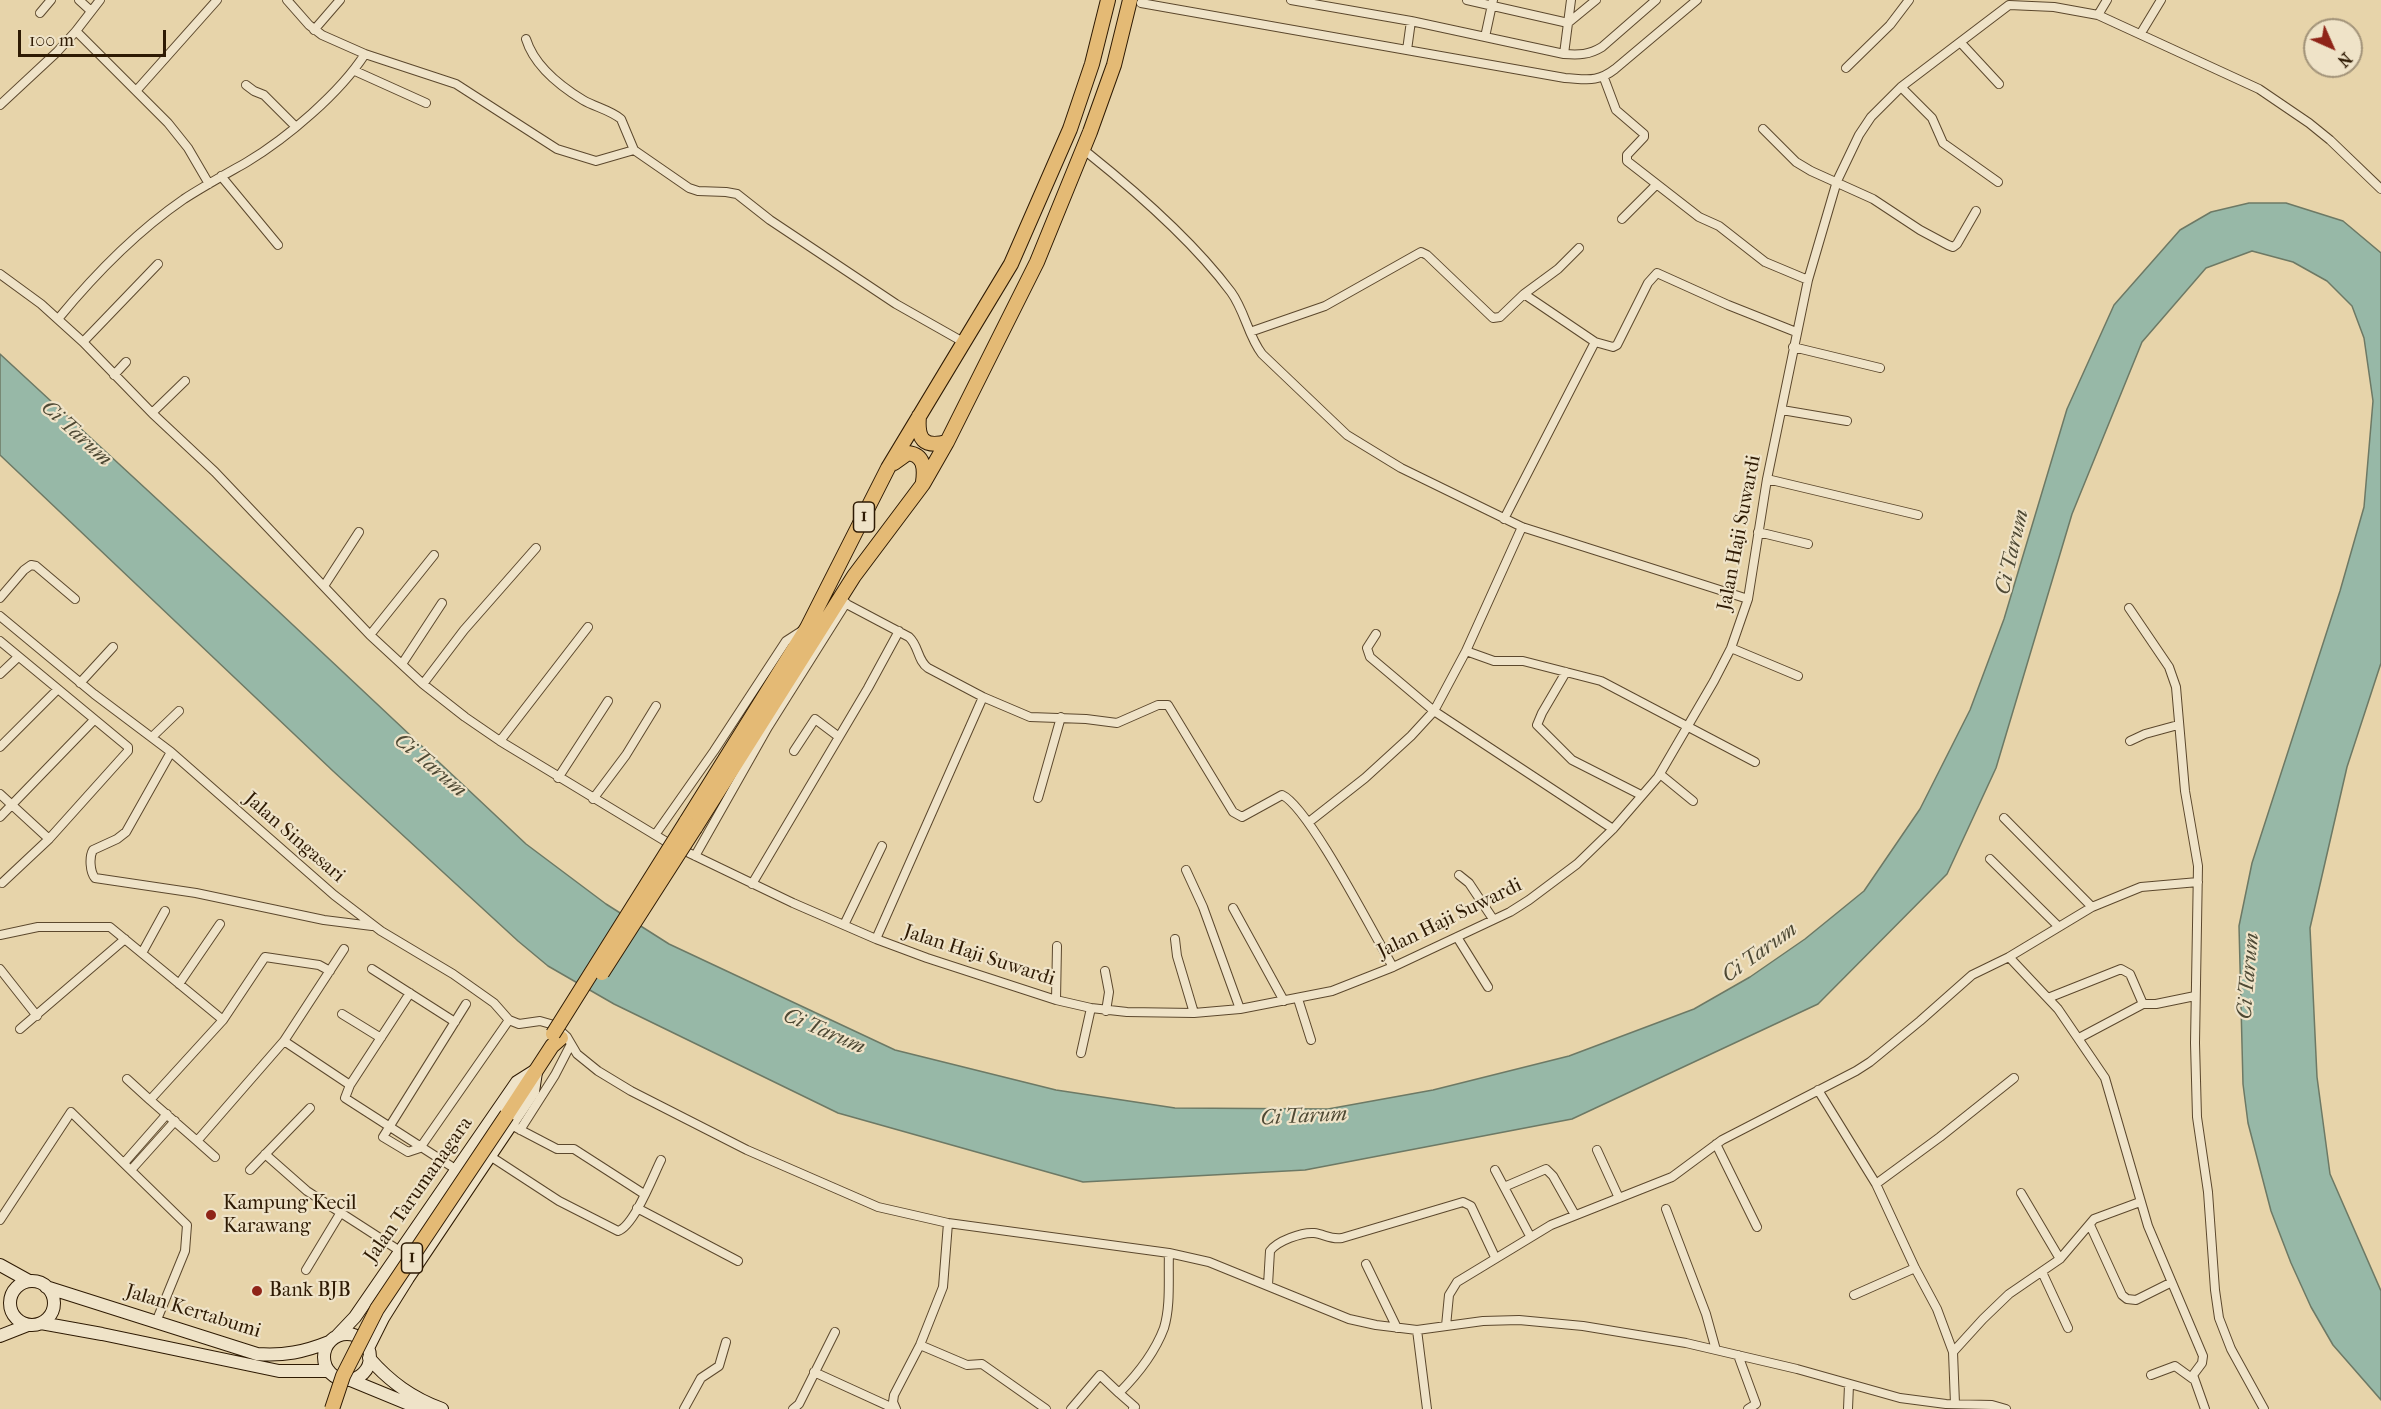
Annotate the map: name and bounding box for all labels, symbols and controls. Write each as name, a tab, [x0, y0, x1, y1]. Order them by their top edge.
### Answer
scale bar	[21, 18, 170, 56]
north arrow	[2303, 18, 2363, 78]
text: 100 m	[29, 30, 74, 51]
text: N	[2334, 49, 2356, 71]
water label: Ci Tarum	[35, 396, 117, 472]
street label: Jalan Haji Suwardi	[1713, 453, 1767, 613]
road number: 1	[854, 502, 874, 532]
water label: Ci Tarum	[1991, 507, 2035, 597]
water label: Ci Tarum	[389, 729, 471, 803]
street label: Jalan Singasari	[239, 788, 349, 888]
street label: Jalan Haji Suwardi	[1374, 874, 1526, 964]
water label: Ci Tarum	[1718, 917, 1802, 989]
street label: Jalan Haji Suwardi	[900, 920, 1058, 992]
water label: Ci Tarum	[2233, 932, 2265, 1020]
water label: Ci Tarum	[779, 1004, 869, 1060]
water label: Ci Tarum	[1260, 1102, 1348, 1132]
street label: Jalan Tarumanagara	[360, 1113, 478, 1267]
place label: Kampung Kecil Karawang	[223, 1192, 357, 1239]
marker: Kampung Kecil Karawang	[204, 1208, 218, 1222]
road number: 1	[402, 1243, 422, 1273]
place label: Bank BJB	[269, 1279, 351, 1303]
street label: Jalan Kertabumi	[122, 1280, 264, 1344]
marker: Bank BJB	[250, 1284, 264, 1298]

